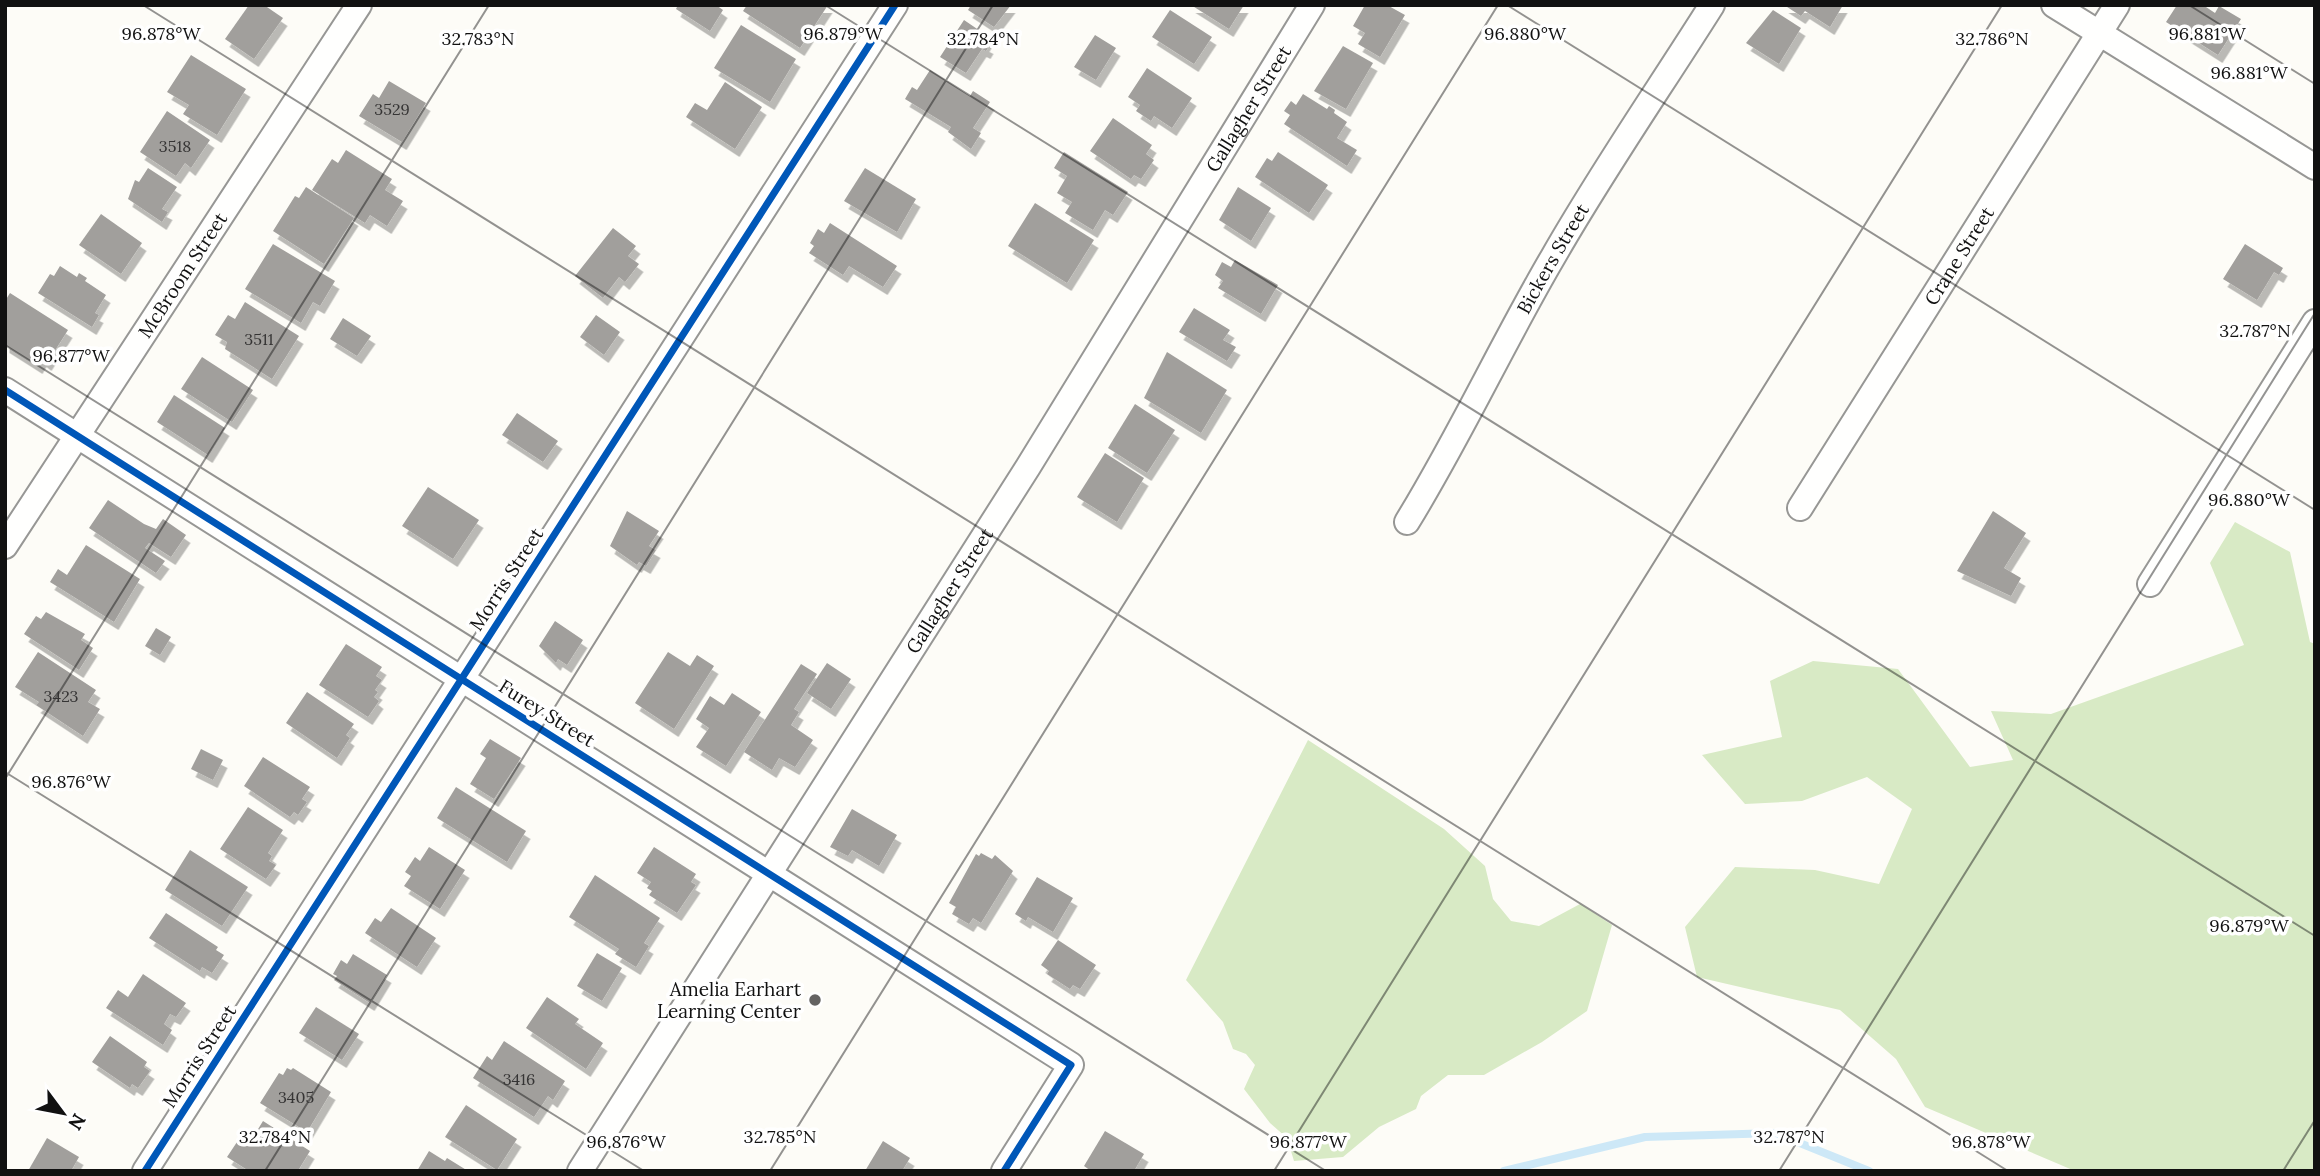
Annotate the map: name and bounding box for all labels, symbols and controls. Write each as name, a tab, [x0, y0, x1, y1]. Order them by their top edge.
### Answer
text: 96.878°W	[122, 22, 202, 45]
text: 96.879°W	[803, 22, 884, 45]
text: 96.880°W	[1484, 22, 1567, 45]
text: 96.881°W	[2168, 22, 2247, 45]
text: 32.783°N	[442, 27, 515, 50]
text: 32.784°N	[947, 27, 1019, 50]
text: 32.786°N	[1955, 27, 2029, 50]
street label: Gallagher Street	[1200, 40, 1297, 176]
text: 96.881°W	[2210, 61, 2289, 84]
house number: 3529	[374, 99, 410, 119]
house number: 3518	[159, 136, 191, 156]
street label: Bickers Street	[1511, 198, 1594, 318]
street label: Crane Street	[1919, 202, 1999, 310]
street label: McBroom Street	[133, 207, 232, 342]
text: 32.787°N	[2219, 319, 2291, 342]
house number: 3511	[244, 329, 274, 349]
text: 96.877°W	[32, 344, 111, 367]
text: 96.880°W	[2208, 488, 2291, 511]
street label: Morris Street	[464, 522, 549, 635]
street label: Gallagher Street	[901, 523, 999, 658]
street label: Furey Street	[495, 674, 600, 752]
house number: 3423	[44, 686, 79, 706]
text: 96.876°W	[31, 770, 112, 793]
text: 96.879°W	[2209, 914, 2290, 937]
place label: Amelia Earhart Learning Center	[657, 977, 802, 1023]
marker: Amelia Earhart Learning Center	[807, 992, 823, 1008]
street label: Morris Street	[157, 999, 242, 1112]
house number: 3416	[503, 1069, 535, 1089]
north arrow	[28, 1078, 98, 1148]
house number: 3405	[278, 1087, 314, 1107]
text: N	[63, 1109, 91, 1135]
text: 32.784°N	[239, 1125, 311, 1148]
text: 32.785°N	[744, 1125, 816, 1148]
text: 32.787°N	[1753, 1125, 1825, 1148]
text: 96.876°W	[586, 1130, 667, 1153]
text: 96.877°W	[1269, 1130, 1348, 1153]
text: 96.878°W	[1952, 1130, 2032, 1153]

